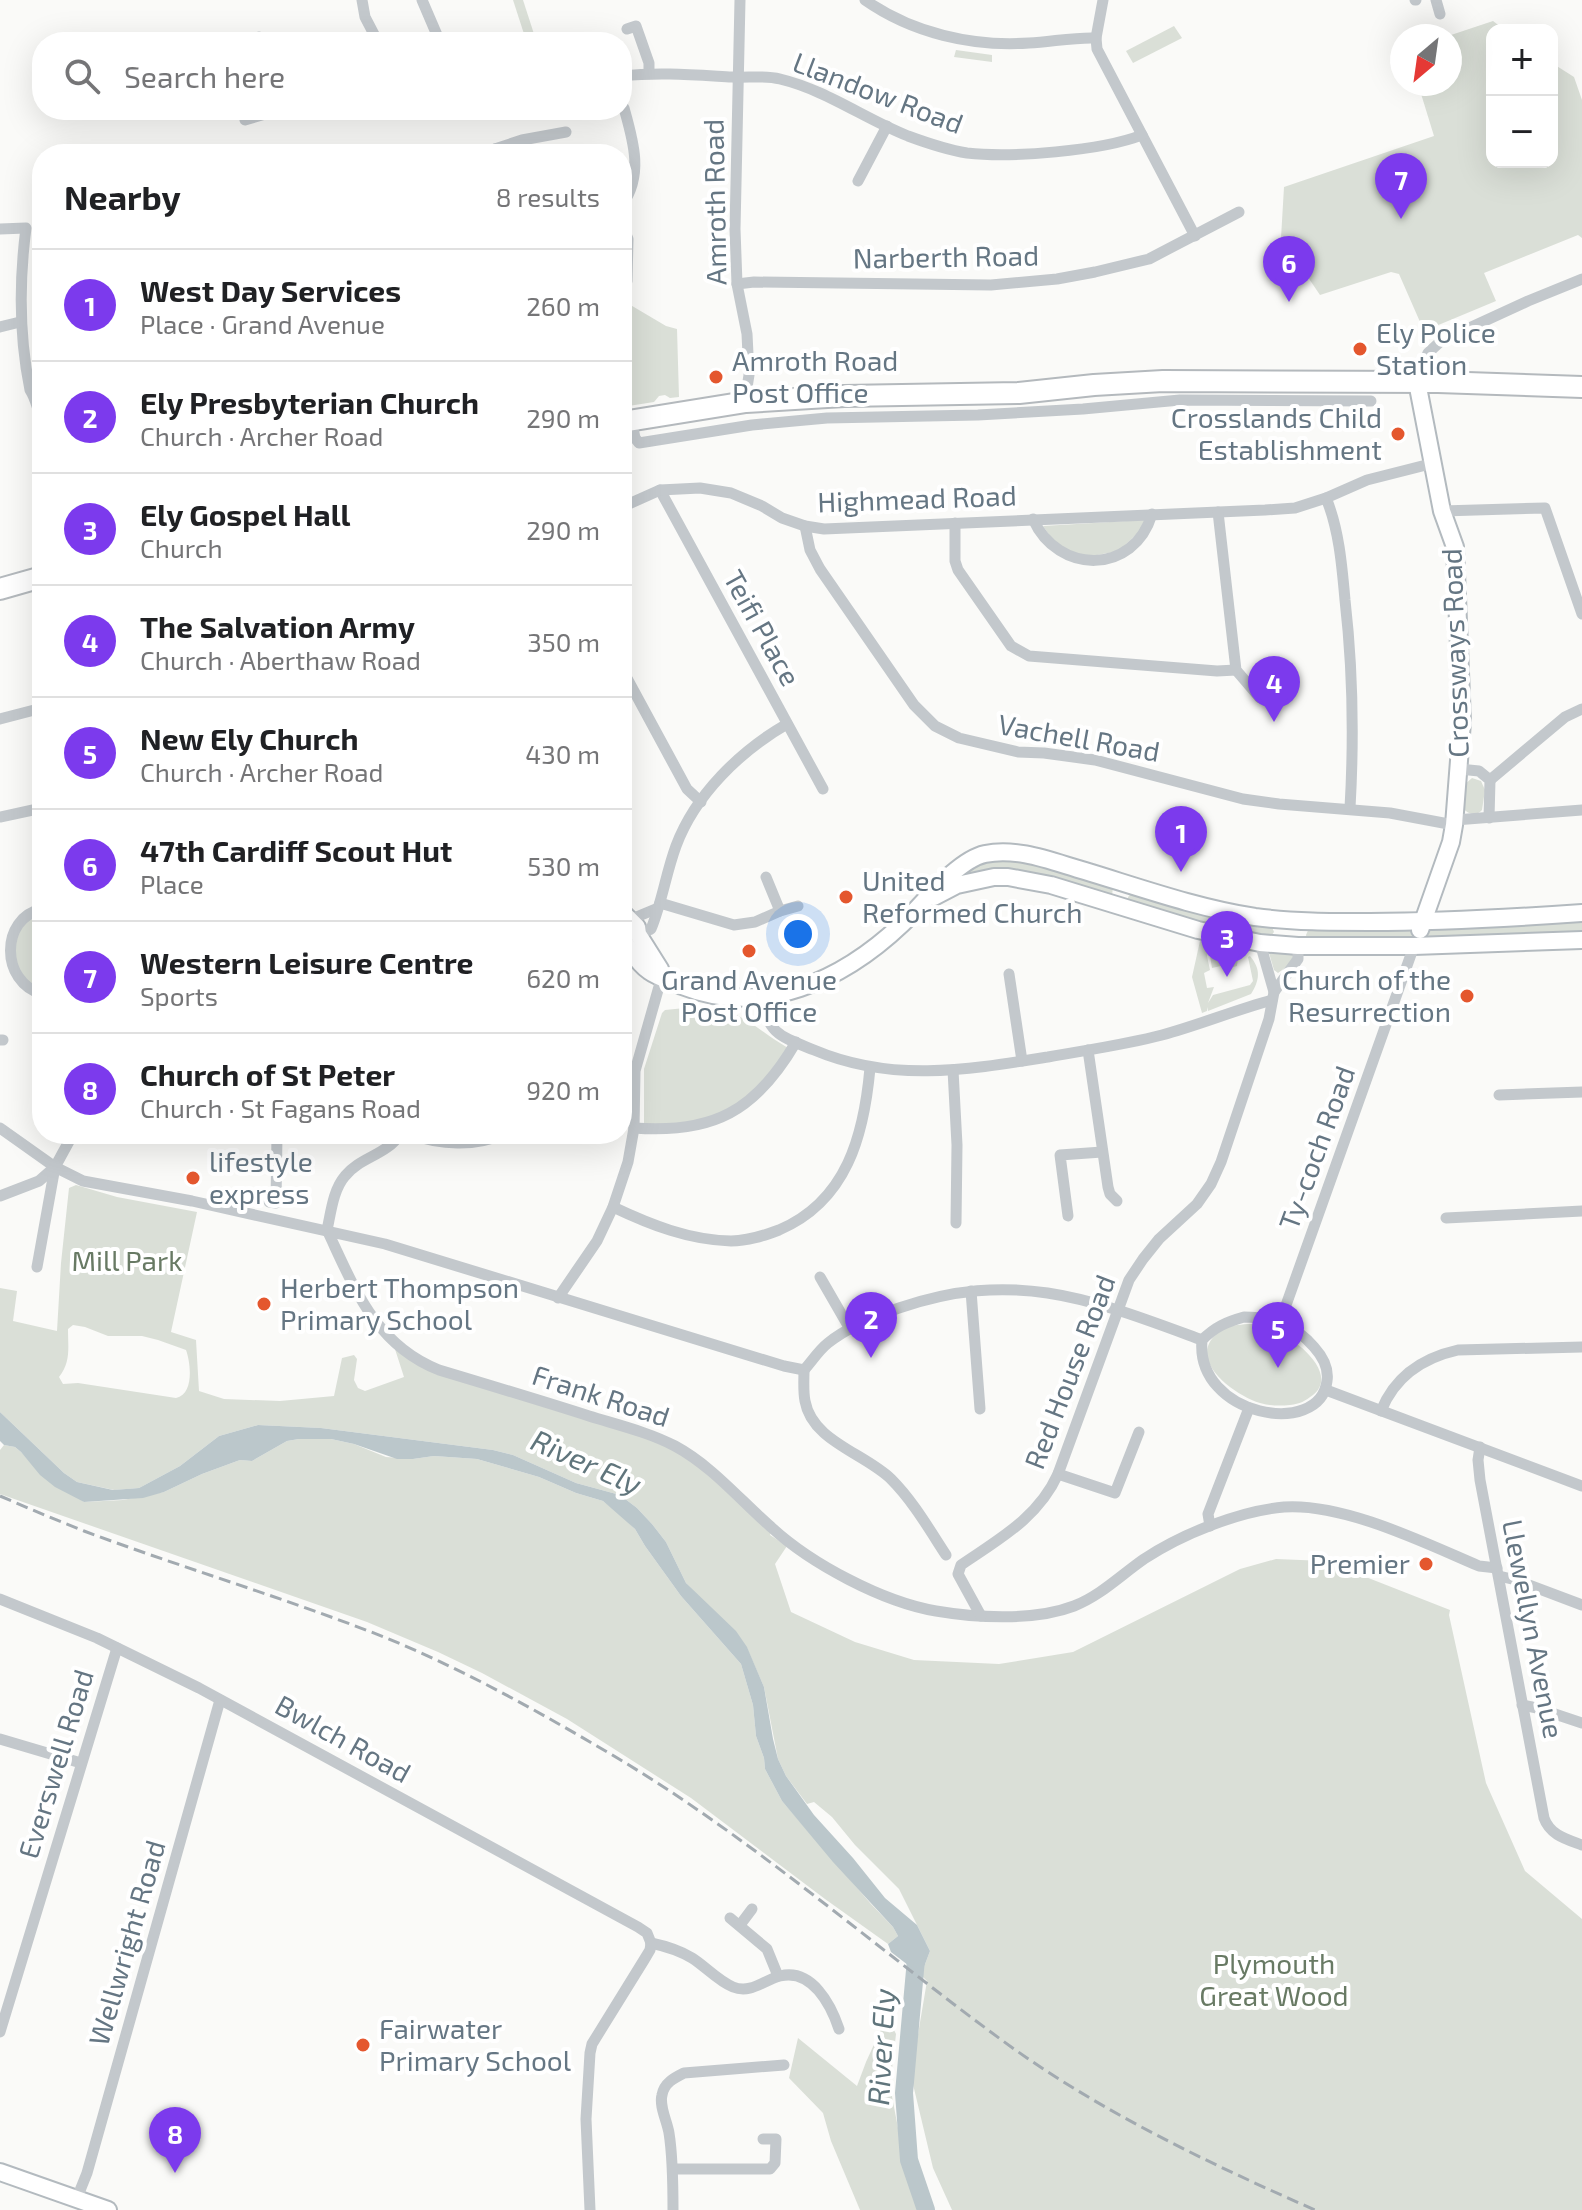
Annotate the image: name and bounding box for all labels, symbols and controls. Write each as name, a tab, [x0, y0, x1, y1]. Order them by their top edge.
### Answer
north arrow	[1390, 24, 1462, 96]
map controls	[1486, 24, 1558, 168]
button: +	[1486, 24, 1558, 96]
search box	[32, 32, 632, 120]
street label: Llandow Road	[788, 44, 968, 140]
icon: search	[60, 54, 104, 98]
text: Search here	[124, 58, 285, 94]
button: −	[1486, 96, 1558, 168]
street label: Amroth Road	[696, 119, 732, 285]
pin: 7	[1375, 153, 1427, 219]
text: Nearby	[64, 176, 181, 217]
text: 8 results	[496, 181, 600, 212]
pin: 6	[1263, 236, 1315, 302]
street label: Narberth Road	[853, 237, 1039, 275]
text: West Day Services	[140, 272, 401, 308]
text: 1	[84, 290, 96, 321]
text: 260 m	[526, 290, 600, 321]
text: Place · Grand Avenue	[140, 308, 385, 339]
place label: Ely Police Station	[1376, 315, 1496, 381]
marker: Ely Police Station	[1351, 340, 1369, 358]
place label: Amroth Road Post Office	[732, 343, 898, 409]
marker: Amroth Road Post Office	[707, 368, 725, 386]
text: Ely Presbyterian Church	[140, 384, 479, 420]
place label: Crosslands Child Establishment	[1171, 400, 1382, 466]
text: 2	[82, 402, 98, 433]
text: 290 m	[526, 402, 600, 433]
text: Church · Archer Road	[140, 420, 383, 451]
marker: Crosslands Child Establishment	[1389, 425, 1407, 443]
street label: Highmead Road	[817, 478, 1017, 518]
text: Ely Gospel Hall	[140, 496, 350, 532]
text: 3	[83, 514, 97, 545]
text: 290 m	[526, 514, 600, 545]
text: Church	[140, 532, 223, 563]
street label: Crossways Road	[1433, 548, 1475, 758]
street label: Teifi Place	[717, 564, 809, 691]
text: The Salvation Army	[140, 608, 415, 644]
text: 4	[82, 626, 98, 657]
text: 350 m	[527, 626, 600, 657]
text: Church · Aberthaw Road	[140, 644, 421, 675]
pin: 4	[1248, 656, 1300, 722]
street label: Vachell Road	[996, 706, 1163, 768]
text: New Ely Church	[140, 720, 358, 756]
text: 5	[83, 738, 97, 769]
text: 430 m	[525, 738, 600, 769]
text: Church · Archer Road	[140, 756, 383, 787]
pin: 1	[1155, 806, 1207, 872]
text: 47th Cardiff Scout Hut	[140, 832, 452, 868]
text: 6	[82, 850, 98, 881]
text: 530 m	[527, 850, 600, 881]
place label: United Reformed Church	[862, 863, 1083, 929]
text: Place	[140, 868, 204, 899]
marker: United Reformed Church	[837, 888, 855, 906]
pin: 3	[1201, 911, 1253, 977]
your location	[778, 914, 818, 954]
marker: Grand Avenue Post Office	[740, 942, 758, 960]
text: Western Leisure Centre	[140, 944, 473, 980]
text: 7	[83, 962, 97, 993]
text: 620 m	[526, 962, 600, 993]
place label: Grand Avenue Post Office	[661, 962, 837, 1028]
place label: Church of the Resurrection	[1282, 962, 1451, 1028]
text: Sports	[140, 980, 218, 1011]
marker: Church of the Resurrection	[1458, 987, 1476, 1005]
text: Church of St Peter	[140, 1056, 395, 1092]
street label: Ty-coch Road	[1271, 1061, 1361, 1234]
text: 8	[82, 1074, 98, 1105]
text: 920 m	[526, 1074, 600, 1105]
text: Church · St Fagans Road	[140, 1092, 421, 1123]
place label: lifestyle express	[209, 1144, 313, 1210]
marker: lifestyle express	[184, 1169, 202, 1187]
park label: Mill Park	[72, 1243, 182, 1277]
place label: Herbert Thompson Primary School	[280, 1270, 519, 1336]
street label: Red House Road	[1016, 1270, 1122, 1473]
pin: 2	[845, 1292, 897, 1358]
marker: Herbert Thompson Primary School	[255, 1295, 273, 1313]
pin: 5	[1252, 1302, 1304, 1368]
street label: Frank Road	[528, 1357, 674, 1433]
water label: River Ely	[526, 1421, 648, 1502]
street label: Llewellyn Avenue	[1496, 1516, 1572, 1741]
place label: Premier	[1310, 1546, 1410, 1580]
marker: Premier	[1417, 1555, 1435, 1573]
street label: Everswell Road	[10, 1665, 100, 1862]
street label: Bwlch Road	[270, 1687, 417, 1789]
street label: Wellwright Road	[80, 1836, 172, 2049]
park label: Plymouth Great Wood	[1199, 1946, 1349, 2012]
water label: River Ely	[859, 1987, 902, 2106]
place label: Fairwater Primary School	[379, 2011, 572, 2077]
marker: Fairwater Primary School	[354, 2036, 372, 2054]
pin: 8	[149, 2107, 201, 2173]

